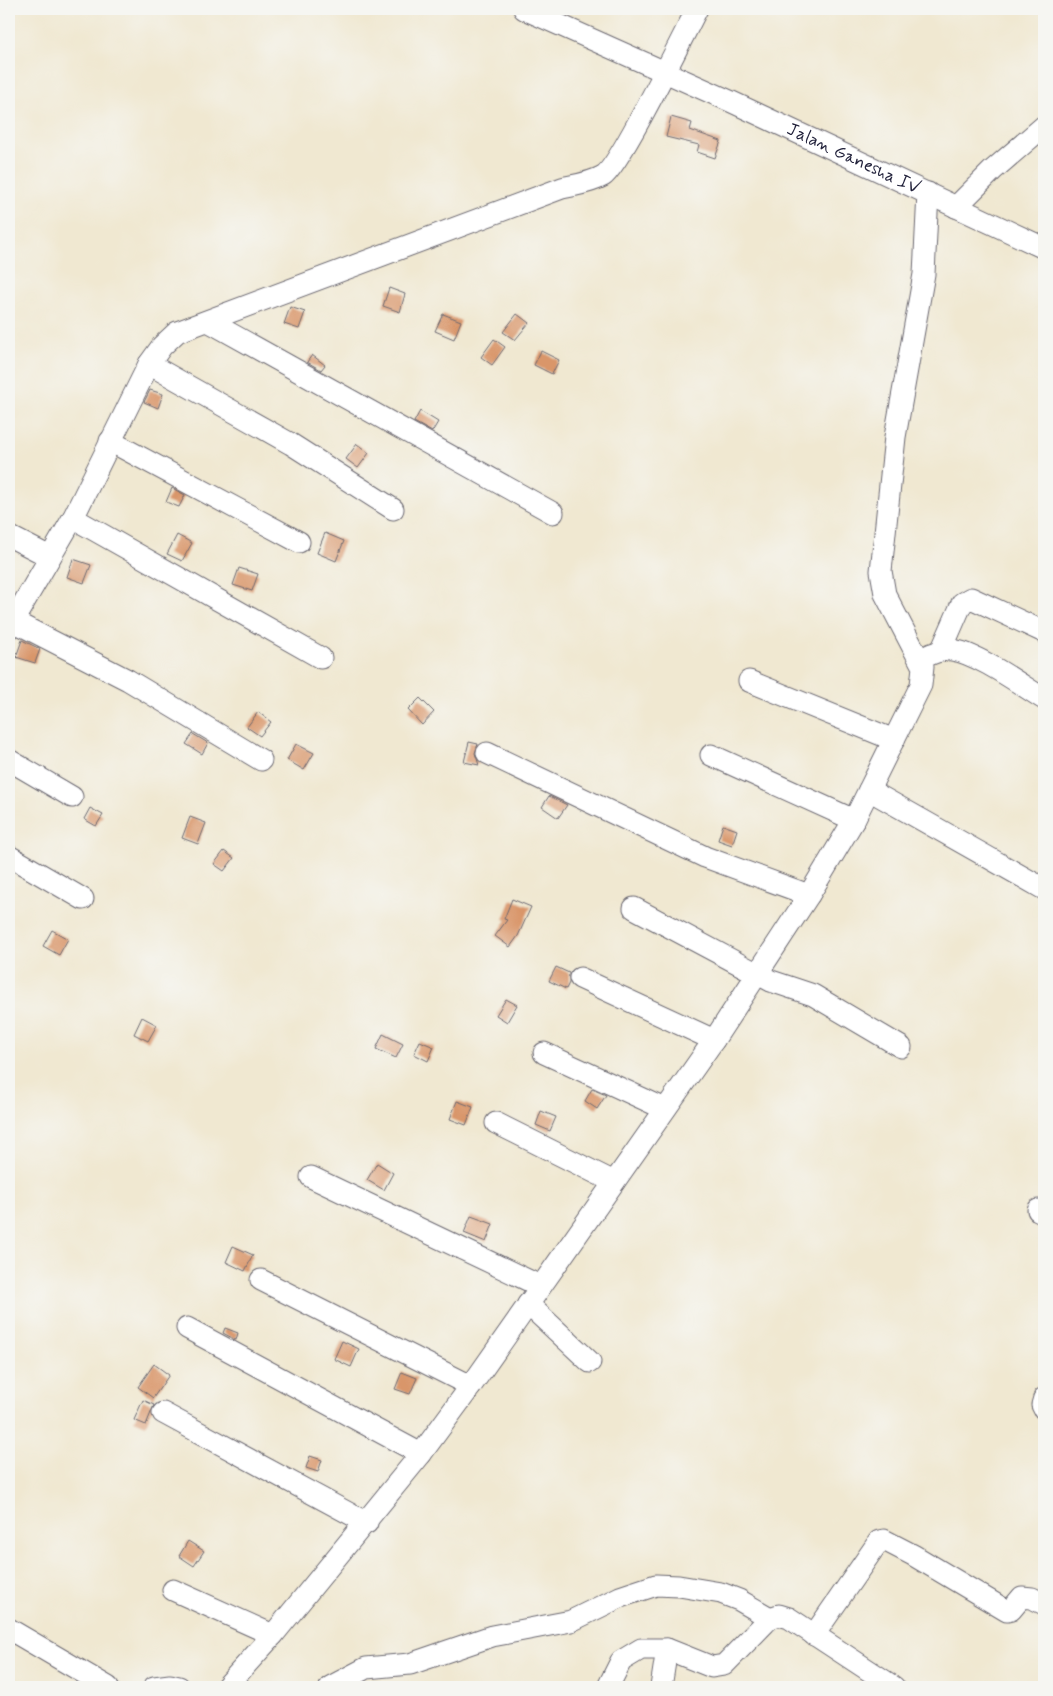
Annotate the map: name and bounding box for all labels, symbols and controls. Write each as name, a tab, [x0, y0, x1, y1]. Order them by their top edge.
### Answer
street label: Jalan Ganesha IV	[783, 117, 924, 201]

